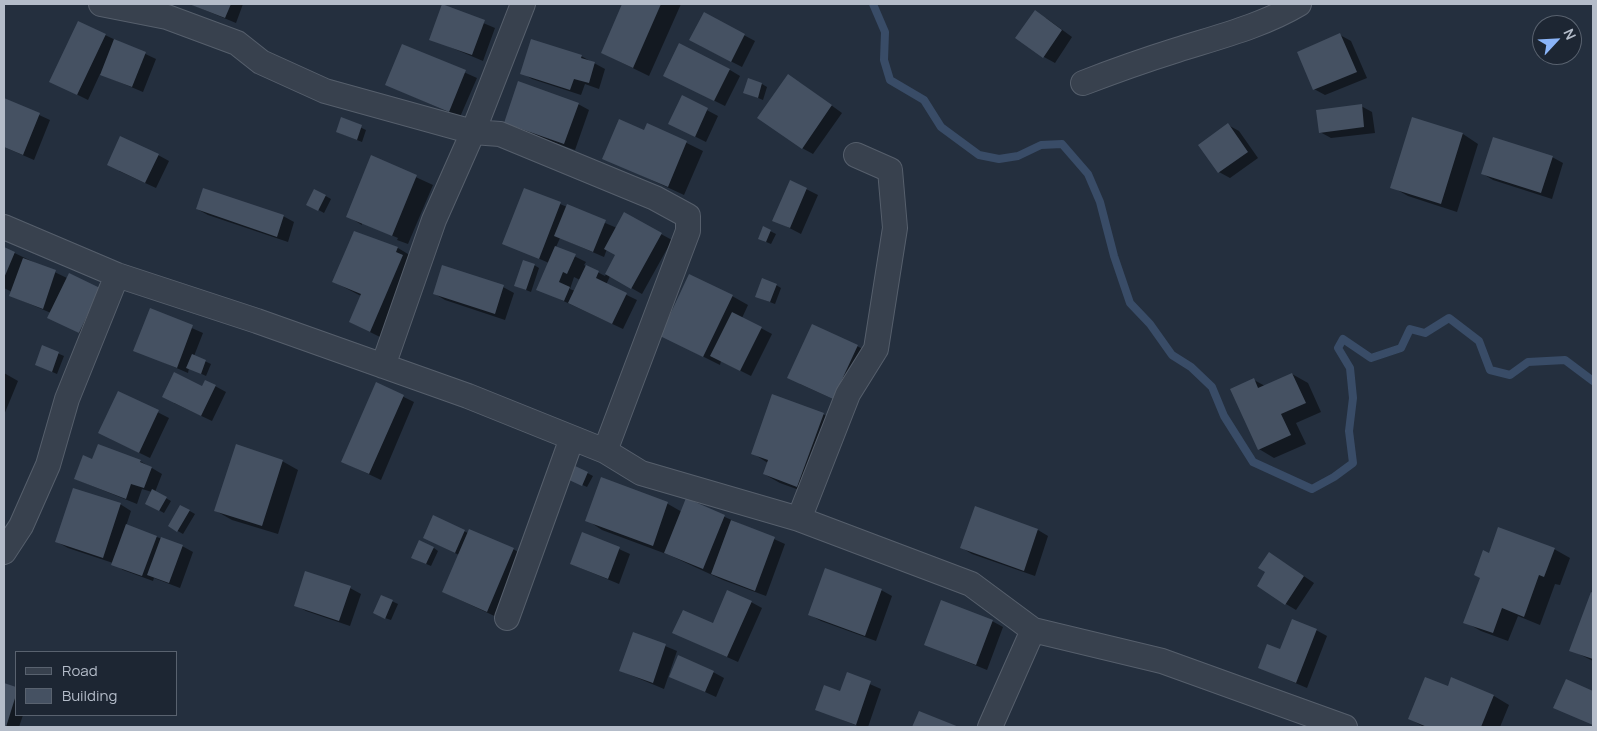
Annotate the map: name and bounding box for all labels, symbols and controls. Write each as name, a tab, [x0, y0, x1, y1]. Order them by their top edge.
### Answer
north arrow	[1532, 15, 1582, 65]
text: N	[1559, 25, 1581, 42]
legend	[15, 651, 178, 716]
text: Road	[62, 660, 98, 681]
text: Building	[62, 685, 117, 706]

